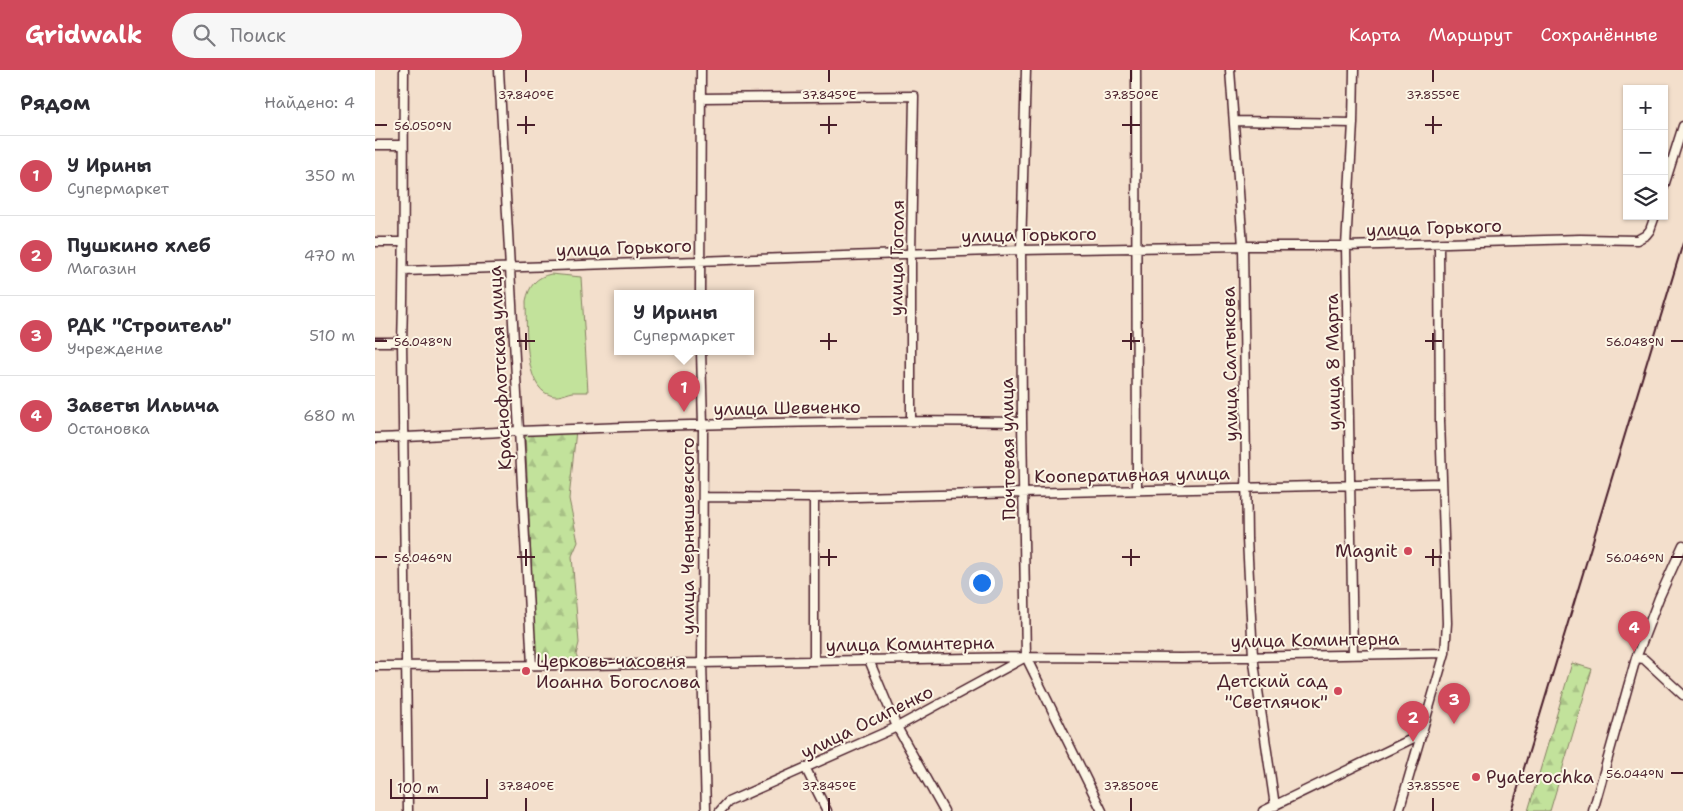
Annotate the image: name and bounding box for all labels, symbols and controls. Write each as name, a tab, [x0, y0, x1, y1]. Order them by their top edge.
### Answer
search box	[172, 13, 522, 58]
text: Gridwalk	[25, 19, 142, 51]
icon: search	[190, 21, 218, 49]
text: Поиск	[230, 23, 286, 48]
text: Карта	[1349, 23, 1400, 47]
text: Маршрут	[1428, 23, 1512, 47]
text: Сохранённые	[1540, 23, 1658, 47]
map controls	[1623, 85, 1668, 220]
button: +	[1623, 85, 1668, 130]
text: 37.840°E	[498, 87, 554, 103]
text: 37.845°E	[802, 87, 856, 103]
text: 37.850°E	[1104, 87, 1158, 103]
text: 37.855°E	[1406, 87, 1460, 103]
text: Рядом	[20, 89, 90, 117]
text: Найдено: 4	[264, 92, 355, 113]
text: 56.050°N	[394, 118, 452, 134]
button: −	[1623, 130, 1668, 175]
text: У Ирины	[67, 153, 151, 178]
text: 1	[32, 165, 40, 186]
text: 350 m	[304, 165, 355, 186]
button: layers	[1623, 175, 1668, 220]
text: Супермаркет	[67, 178, 169, 199]
street label: улица Гоголя	[884, 200, 910, 316]
street label: улица Горького	[1366, 214, 1502, 242]
street label: улица Горького	[961, 222, 1097, 248]
text: Пушкино хлеб	[67, 233, 210, 258]
street label: улица Горького	[556, 234, 692, 262]
text: 2	[30, 245, 42, 266]
text: 470 m	[304, 245, 355, 266]
text: Магазин	[67, 258, 136, 279]
street label: Краснофлотская улица	[483, 265, 517, 471]
street label: улица Салтыкова	[1217, 286, 1243, 442]
popup	[614, 290, 754, 355]
street label: улица 8 Марта	[1320, 293, 1346, 431]
text: У Ирины	[633, 300, 717, 325]
text: РДК "Строитель"	[67, 313, 232, 338]
text: 3	[30, 325, 42, 346]
text: 510 m	[309, 325, 355, 346]
text: Супермаркет	[633, 325, 735, 346]
text: 56.048°N	[394, 334, 452, 350]
text: 56.048°N	[1606, 334, 1664, 350]
text: Учреждение	[67, 338, 163, 359]
pin: 1	[668, 371, 700, 412]
street label: Почтовая улица	[995, 377, 1021, 521]
text: Заветы Ильича	[67, 393, 219, 418]
street label: улица Шевченко	[713, 395, 861, 421]
text: 4	[30, 405, 42, 426]
text: 680 m	[303, 405, 355, 426]
text: Остановка	[67, 418, 150, 439]
street label: улица Чернышевского	[676, 437, 700, 635]
street label: Кооперативная улица	[1034, 461, 1230, 489]
place label: Magnit	[1335, 539, 1398, 563]
marker: Magnit	[1402, 545, 1414, 557]
text: 56.046°N	[394, 550, 452, 566]
text: 56.046°N	[1606, 550, 1664, 566]
your location	[969, 570, 995, 596]
pin: 4	[1618, 611, 1650, 652]
street label: улица Коминтерна	[1230, 627, 1400, 653]
street label: улица Коминтерна	[825, 631, 995, 657]
place label: Церковь-часовня Иоанна Богослова	[536, 649, 700, 694]
marker: Церковь-часовня Иоанна Богослова	[520, 665, 532, 677]
place label: Детский сад "Светлячок"	[1217, 669, 1329, 714]
street label: улица Осипенко	[797, 679, 937, 765]
pin: 3	[1438, 683, 1470, 724]
marker: Детский сад "Светлячок"	[1332, 685, 1344, 697]
pin: 2	[1397, 701, 1429, 742]
place label: Pyaterochka	[1486, 765, 1594, 789]
text: 56.044°N	[1606, 766, 1664, 782]
marker: Pyaterochka	[1470, 771, 1482, 783]
scale bar	[390, 776, 487, 799]
text: 37.840°E	[498, 778, 554, 794]
text: 37.845°E	[802, 778, 856, 794]
text: 37.850°E	[1104, 778, 1158, 794]
text: 37.855°E	[1406, 778, 1460, 794]
text: 100 m	[397, 779, 439, 797]

